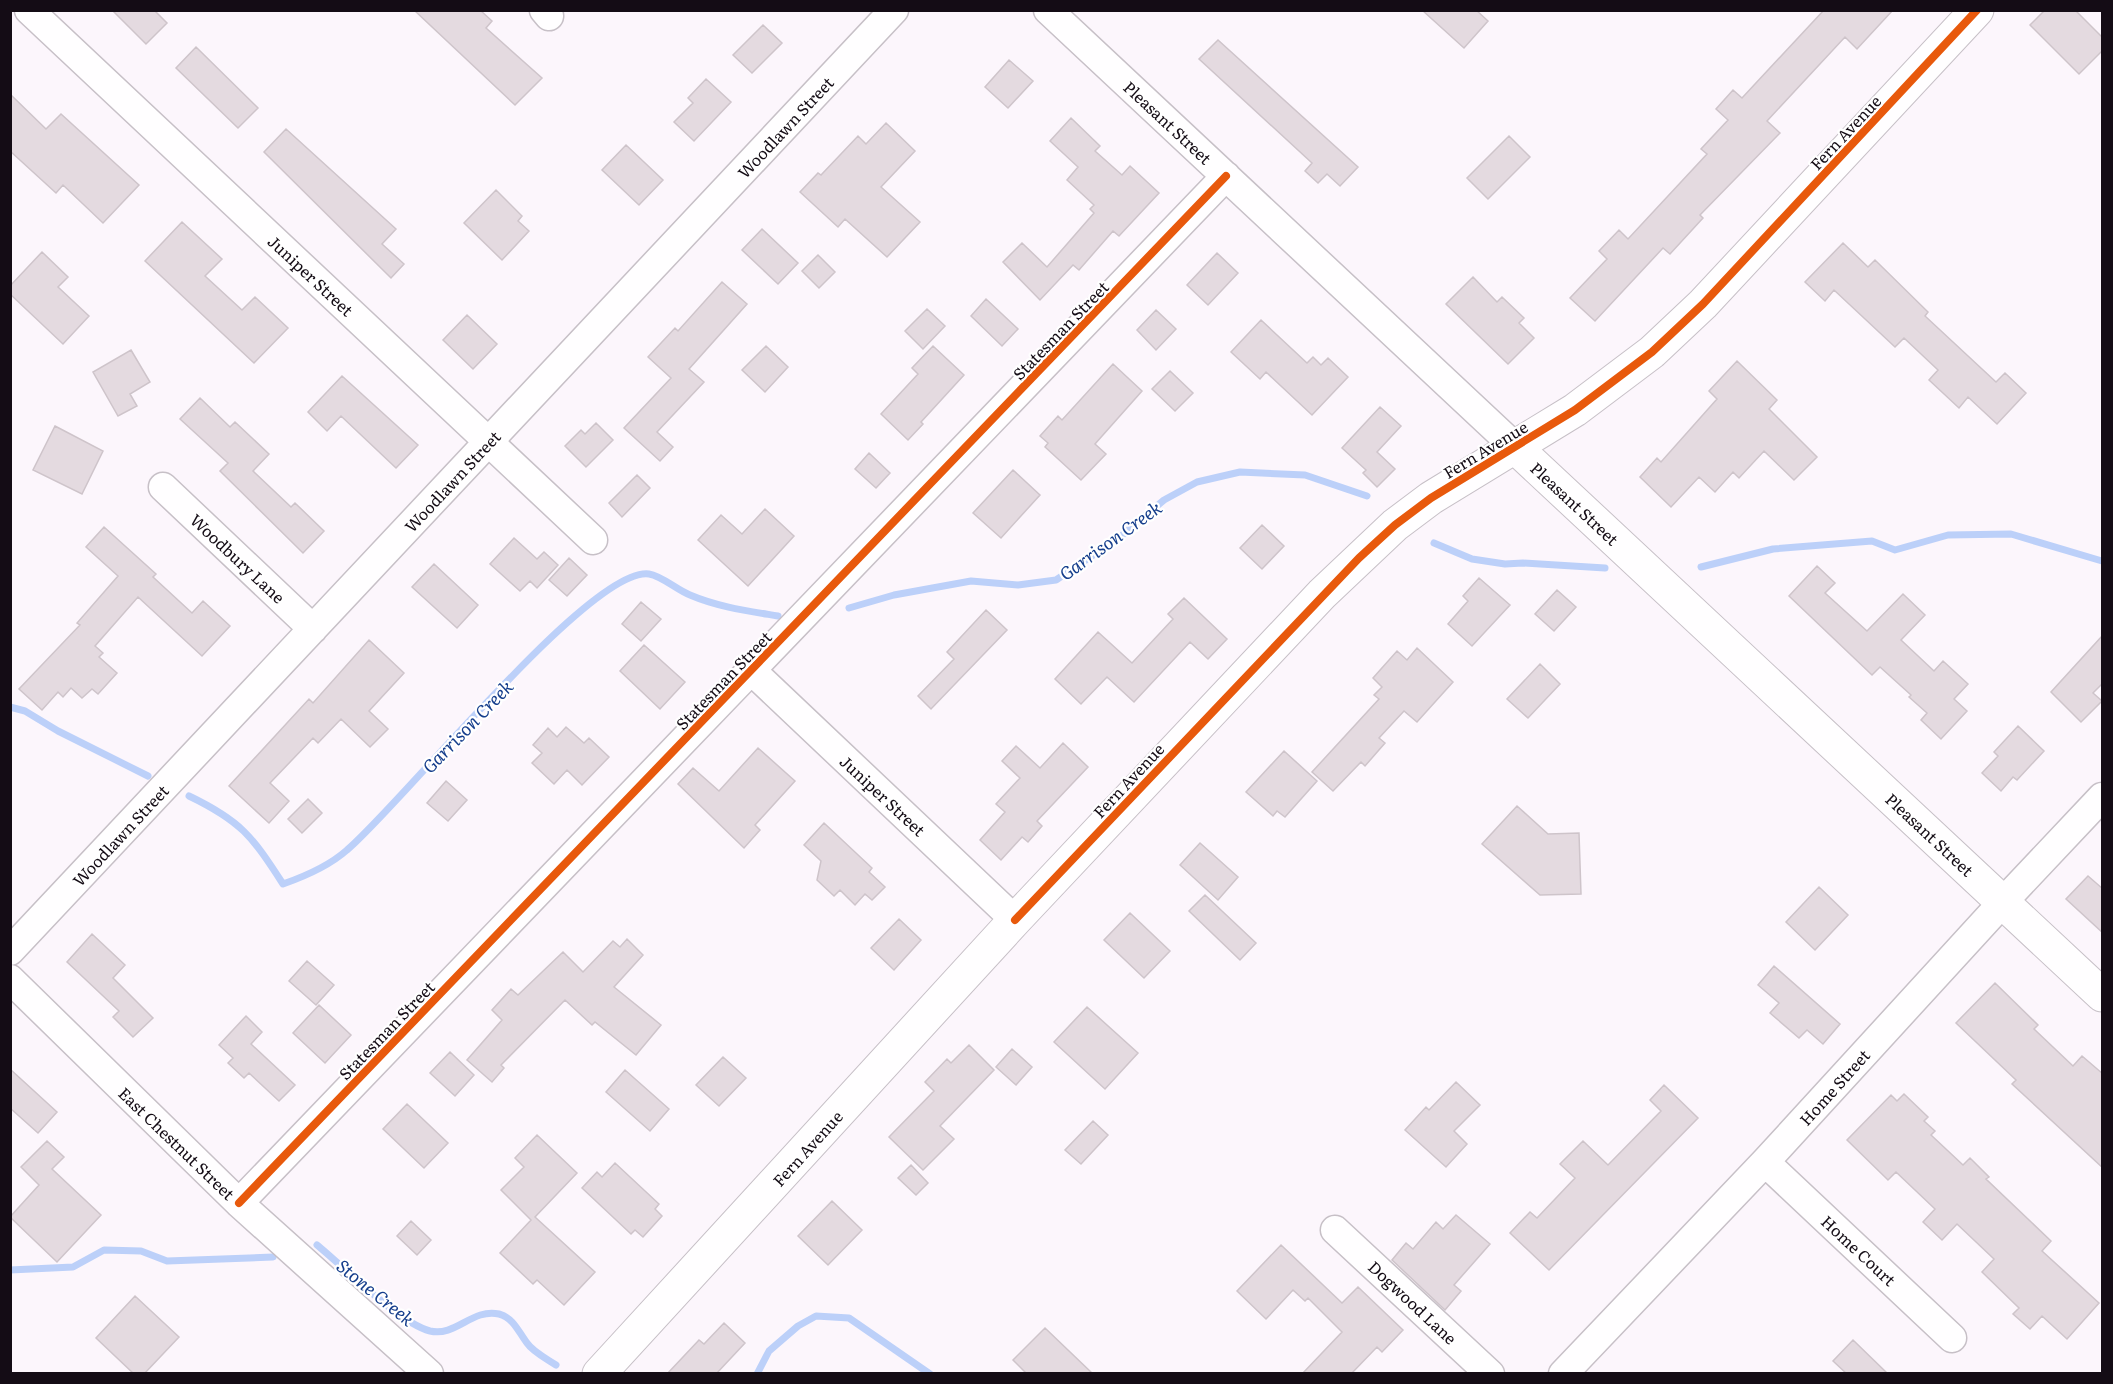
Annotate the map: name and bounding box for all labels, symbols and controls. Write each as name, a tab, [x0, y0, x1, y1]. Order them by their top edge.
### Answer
street label: Woodlawn Street	[731, 70, 839, 183]
street label: Pleasant Street	[1119, 75, 1218, 170]
street label: Fern Avenue	[1804, 89, 1886, 175]
street label: Juniper Street	[263, 229, 359, 321]
street label: Statesman Street	[1007, 275, 1114, 385]
street label: Fern Avenue	[1438, 414, 1532, 484]
street label: Woodlawn Street	[398, 424, 506, 537]
street label: Pleasant Street	[1526, 456, 1625, 551]
water label: Garrison Creek	[1053, 494, 1167, 586]
street label: Woodbury Lane	[185, 508, 291, 608]
street label: Statesman Street	[670, 625, 777, 735]
water label: Garrison Creek	[415, 673, 519, 779]
street label: Fern Avenue	[1087, 737, 1169, 823]
street label: Juniper Street	[835, 749, 931, 841]
street label: Woodlawn Street	[66, 778, 174, 891]
street label: Pleasant Street	[1881, 787, 1980, 882]
street label: Statesman Street	[333, 975, 440, 1085]
street label: Home Street	[1793, 1043, 1875, 1130]
street label: East Chestnut Street	[113, 1081, 241, 1205]
street label: Fern Avenue	[766, 1105, 848, 1191]
street label: Home Court	[1816, 1209, 1902, 1291]
water label: Stone Creek	[331, 1252, 421, 1332]
street label: Dogwood Lane	[1363, 1255, 1463, 1349]

